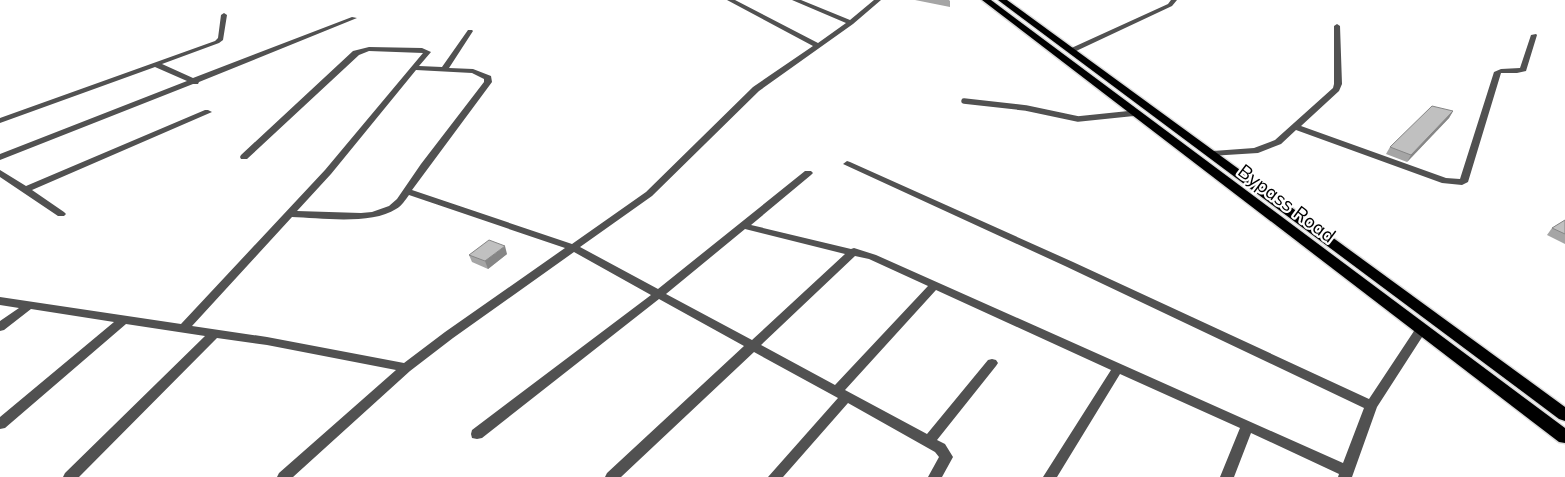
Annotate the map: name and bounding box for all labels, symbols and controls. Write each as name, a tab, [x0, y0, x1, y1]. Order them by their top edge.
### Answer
street label: Bypass Road	[1233, 158, 1341, 248]

